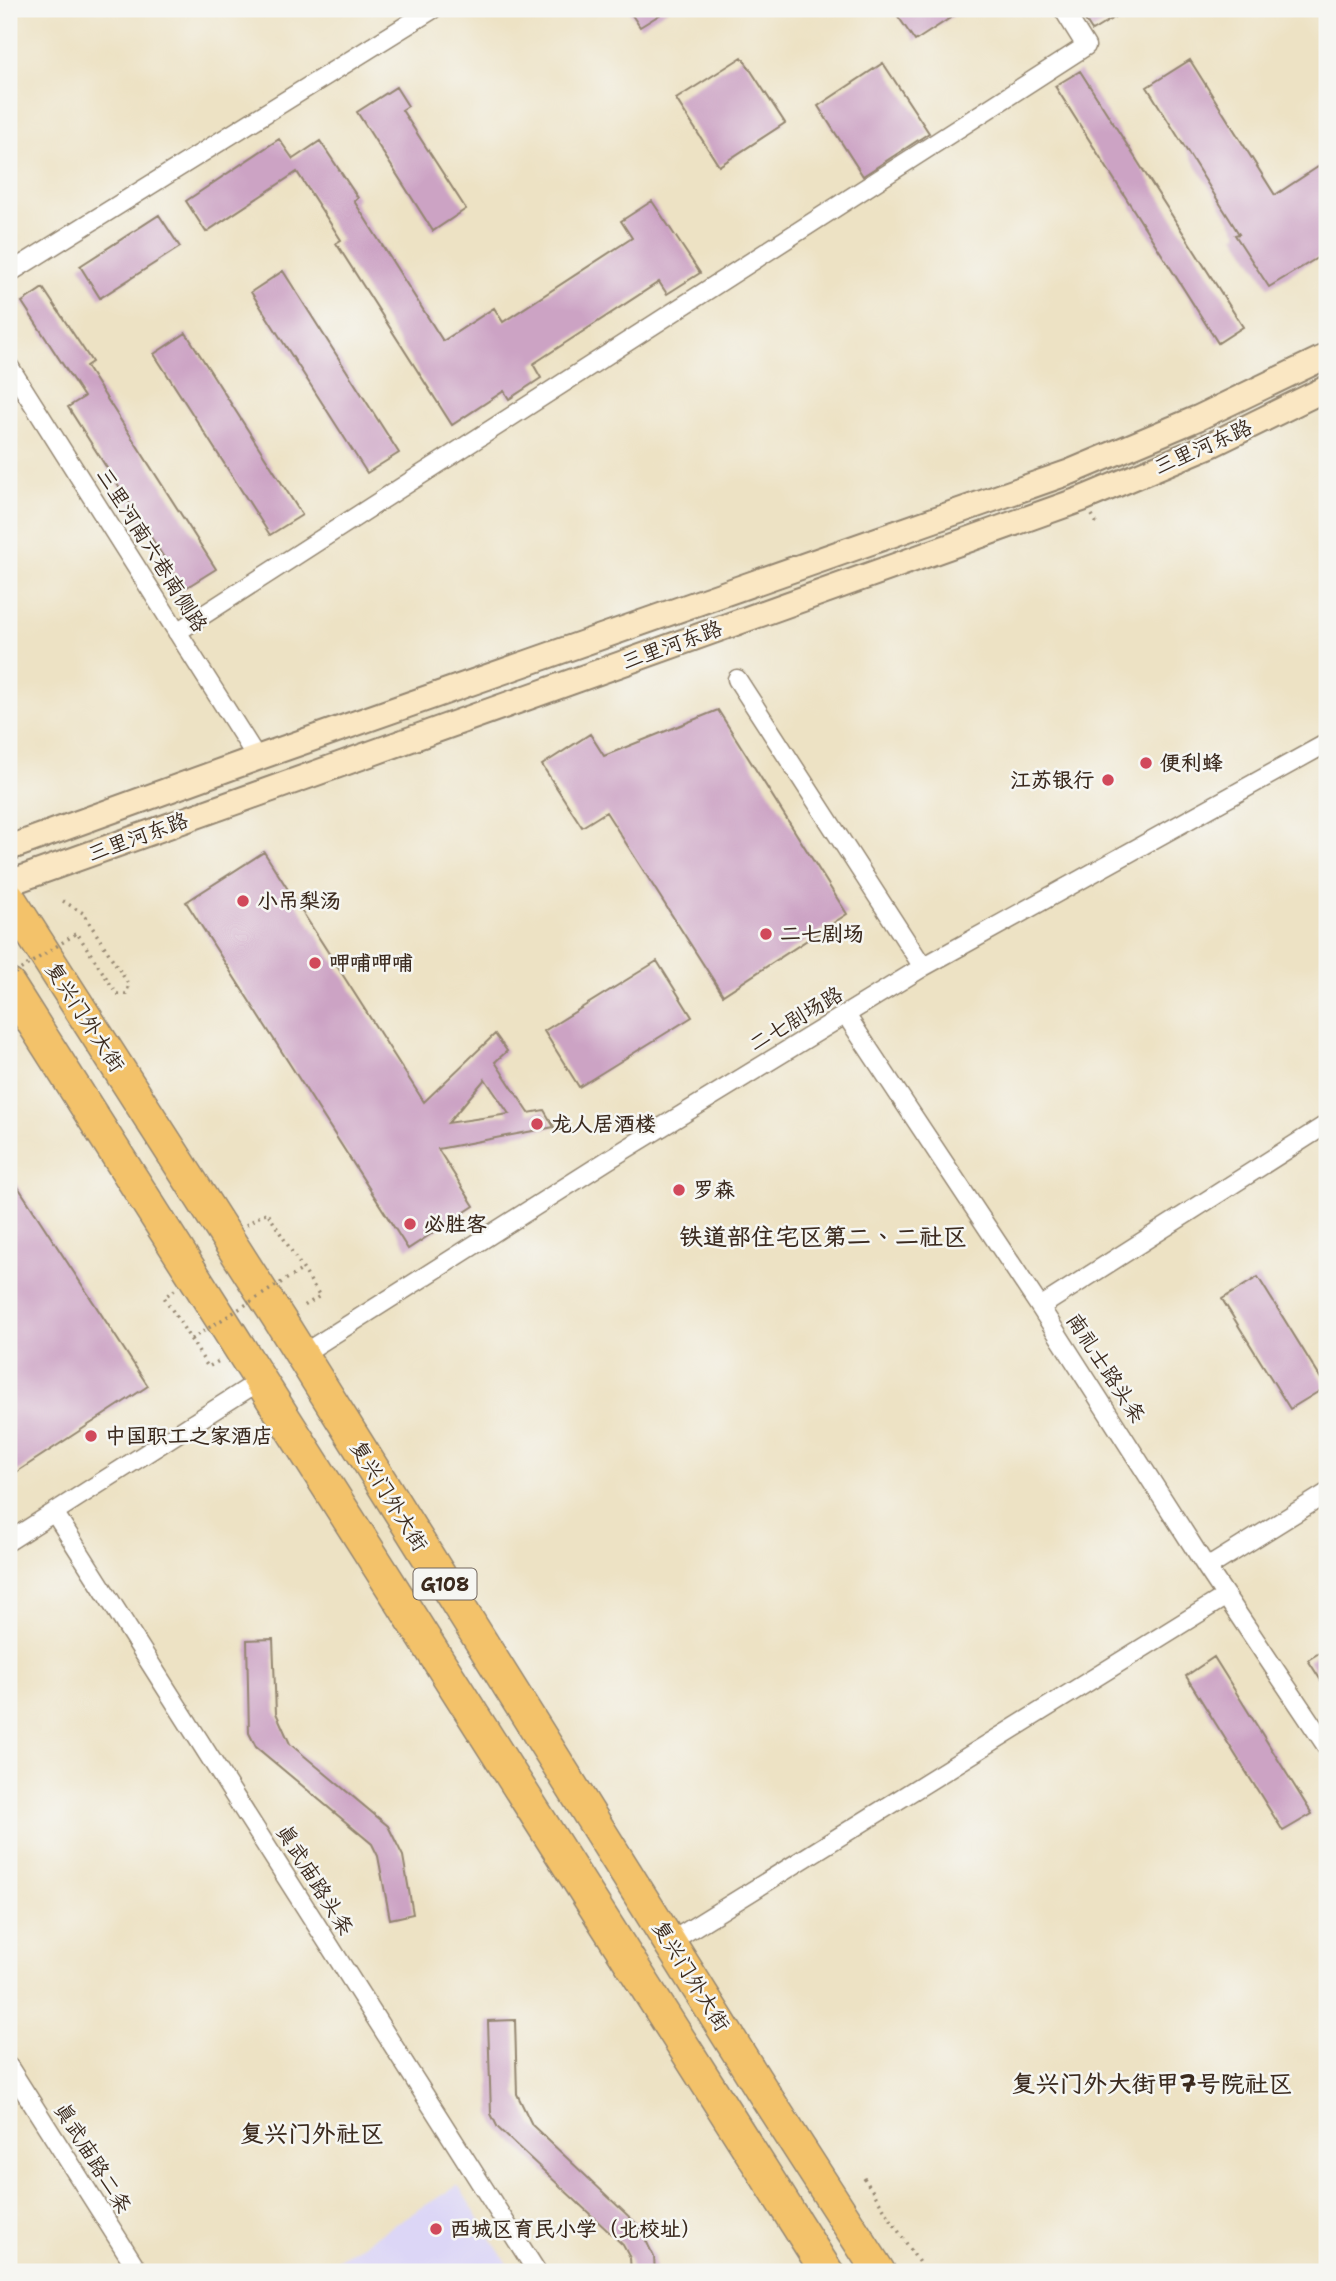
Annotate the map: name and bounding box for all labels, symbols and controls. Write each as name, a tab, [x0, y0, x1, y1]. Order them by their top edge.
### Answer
street label: 三里河东路	[1149, 413, 1257, 481]
street label: 三里河南六巷南侧路	[90, 462, 214, 638]
street label: 三里河东路	[618, 614, 726, 676]
place label: 便利蜂	[1160, 749, 1223, 777]
marker: 便利蜂	[1138, 755, 1154, 771]
place label: 江苏银行	[1010, 766, 1094, 794]
marker: 江苏银行	[1100, 772, 1116, 788]
street label: 三里河东路	[84, 806, 192, 868]
place label: 小吊梨汤	[257, 887, 341, 915]
marker: 小吊梨汤	[235, 893, 251, 909]
place label: 二七剧场	[780, 920, 864, 948]
marker: 二七剧场	[758, 926, 774, 942]
place label: 呷哺呷哺	[329, 949, 413, 977]
marker: 呷哺呷哺	[307, 955, 323, 971]
street label: 复兴门外大街	[39, 957, 131, 1077]
street label: 二七剧场路	[744, 980, 848, 1058]
place label: 龙人居酒楼	[551, 1110, 656, 1138]
marker: 龙人居酒楼	[529, 1116, 545, 1132]
place label: 罗森	[693, 1176, 735, 1204]
marker: 罗森	[671, 1182, 687, 1198]
place label: 必胜客	[424, 1210, 487, 1238]
marker: 必胜客	[402, 1216, 418, 1232]
district label: 铁道部住宅区第二、二社区	[679, 1221, 967, 1253]
street label: 南礼士路头条	[1060, 1308, 1152, 1428]
place label: 中国职工之家酒店	[105, 1422, 273, 1450]
marker: 中国职工之家酒店	[83, 1428, 99, 1444]
street label: 复兴门外大街	[344, 1435, 434, 1557]
road number: G108	[414, 1568, 476, 1600]
street label: 真武庙路头条	[270, 1819, 360, 1941]
street label: 复兴门外大街	[646, 1915, 736, 2037]
district label: 复兴门外大街甲7号院社区	[1012, 2068, 1292, 2100]
street label: 真武庙路二条	[48, 2097, 138, 2219]
district label: 复兴门外社区	[240, 2118, 384, 2150]
place label: 西城区育民小学（北校址）	[450, 2215, 702, 2243]
marker: 西城区育民小学（北校址）	[428, 2221, 444, 2237]

